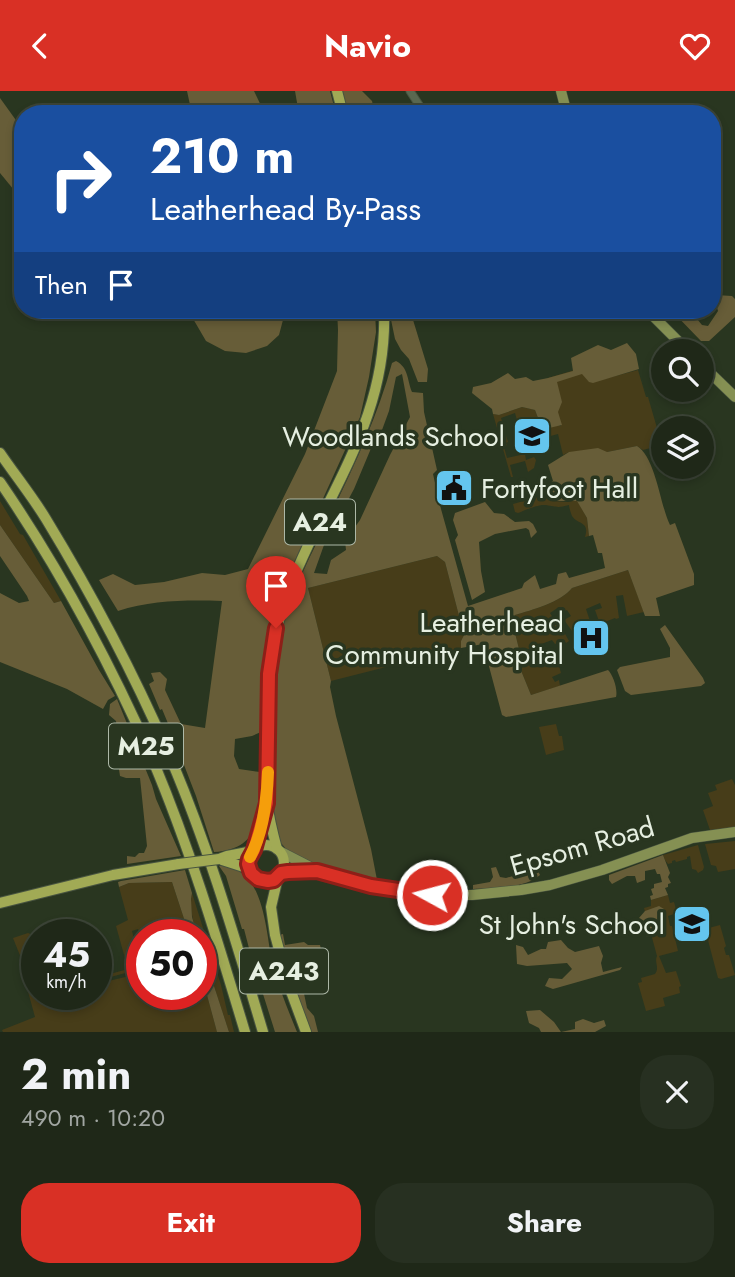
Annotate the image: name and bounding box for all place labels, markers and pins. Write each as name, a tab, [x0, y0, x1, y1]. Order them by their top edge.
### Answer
school or university icon: Woodlands School	[511, 415, 553, 457]
place label: Woodlands School	[282, 416, 505, 457]
public building icon: Fortyfoot Hall	[433, 467, 475, 509]
place label: Fortyfoot Hall	[481, 468, 638, 509]
pin	[246, 556, 306, 628]
place label: Leatherhead Community Hospital	[325, 602, 564, 675]
hospital icon: Leatherhead Community Hospital	[570, 617, 612, 659]
school or university icon: St John's School	[671, 903, 713, 945]
place label: St John's School	[479, 904, 665, 945]

